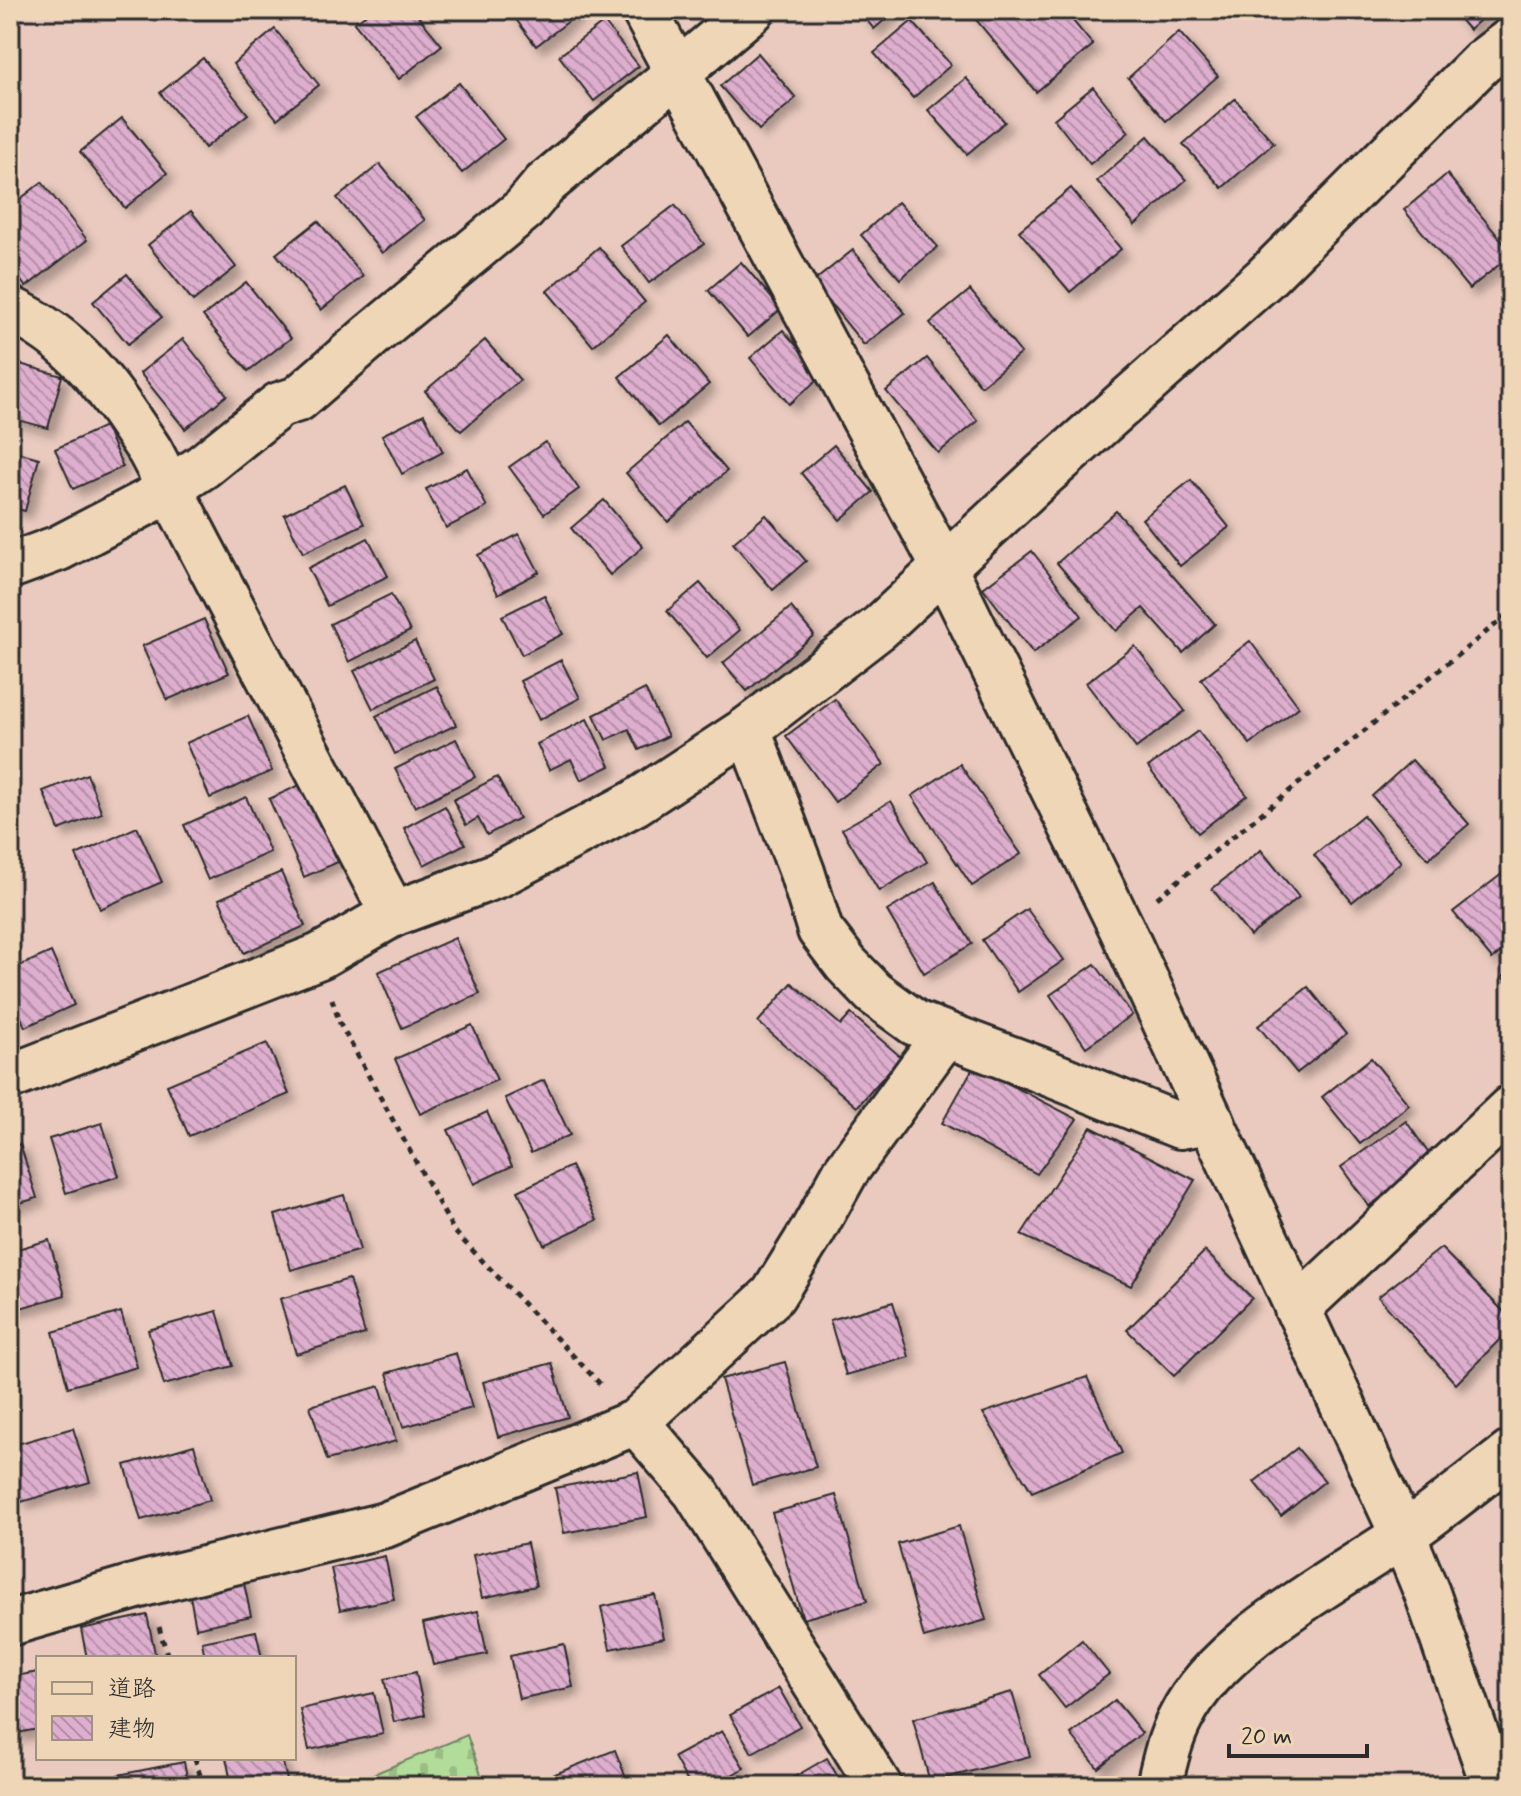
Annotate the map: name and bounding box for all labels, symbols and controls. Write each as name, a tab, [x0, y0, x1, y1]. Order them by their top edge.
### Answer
legend	[36, 1656, 296, 1760]
text: 道路	[108, 1674, 156, 1705]
scale bar	[1229, 1708, 1367, 1758]
text: 建物	[108, 1714, 156, 1745]
text: 20 m	[1241, 1722, 1292, 1753]

